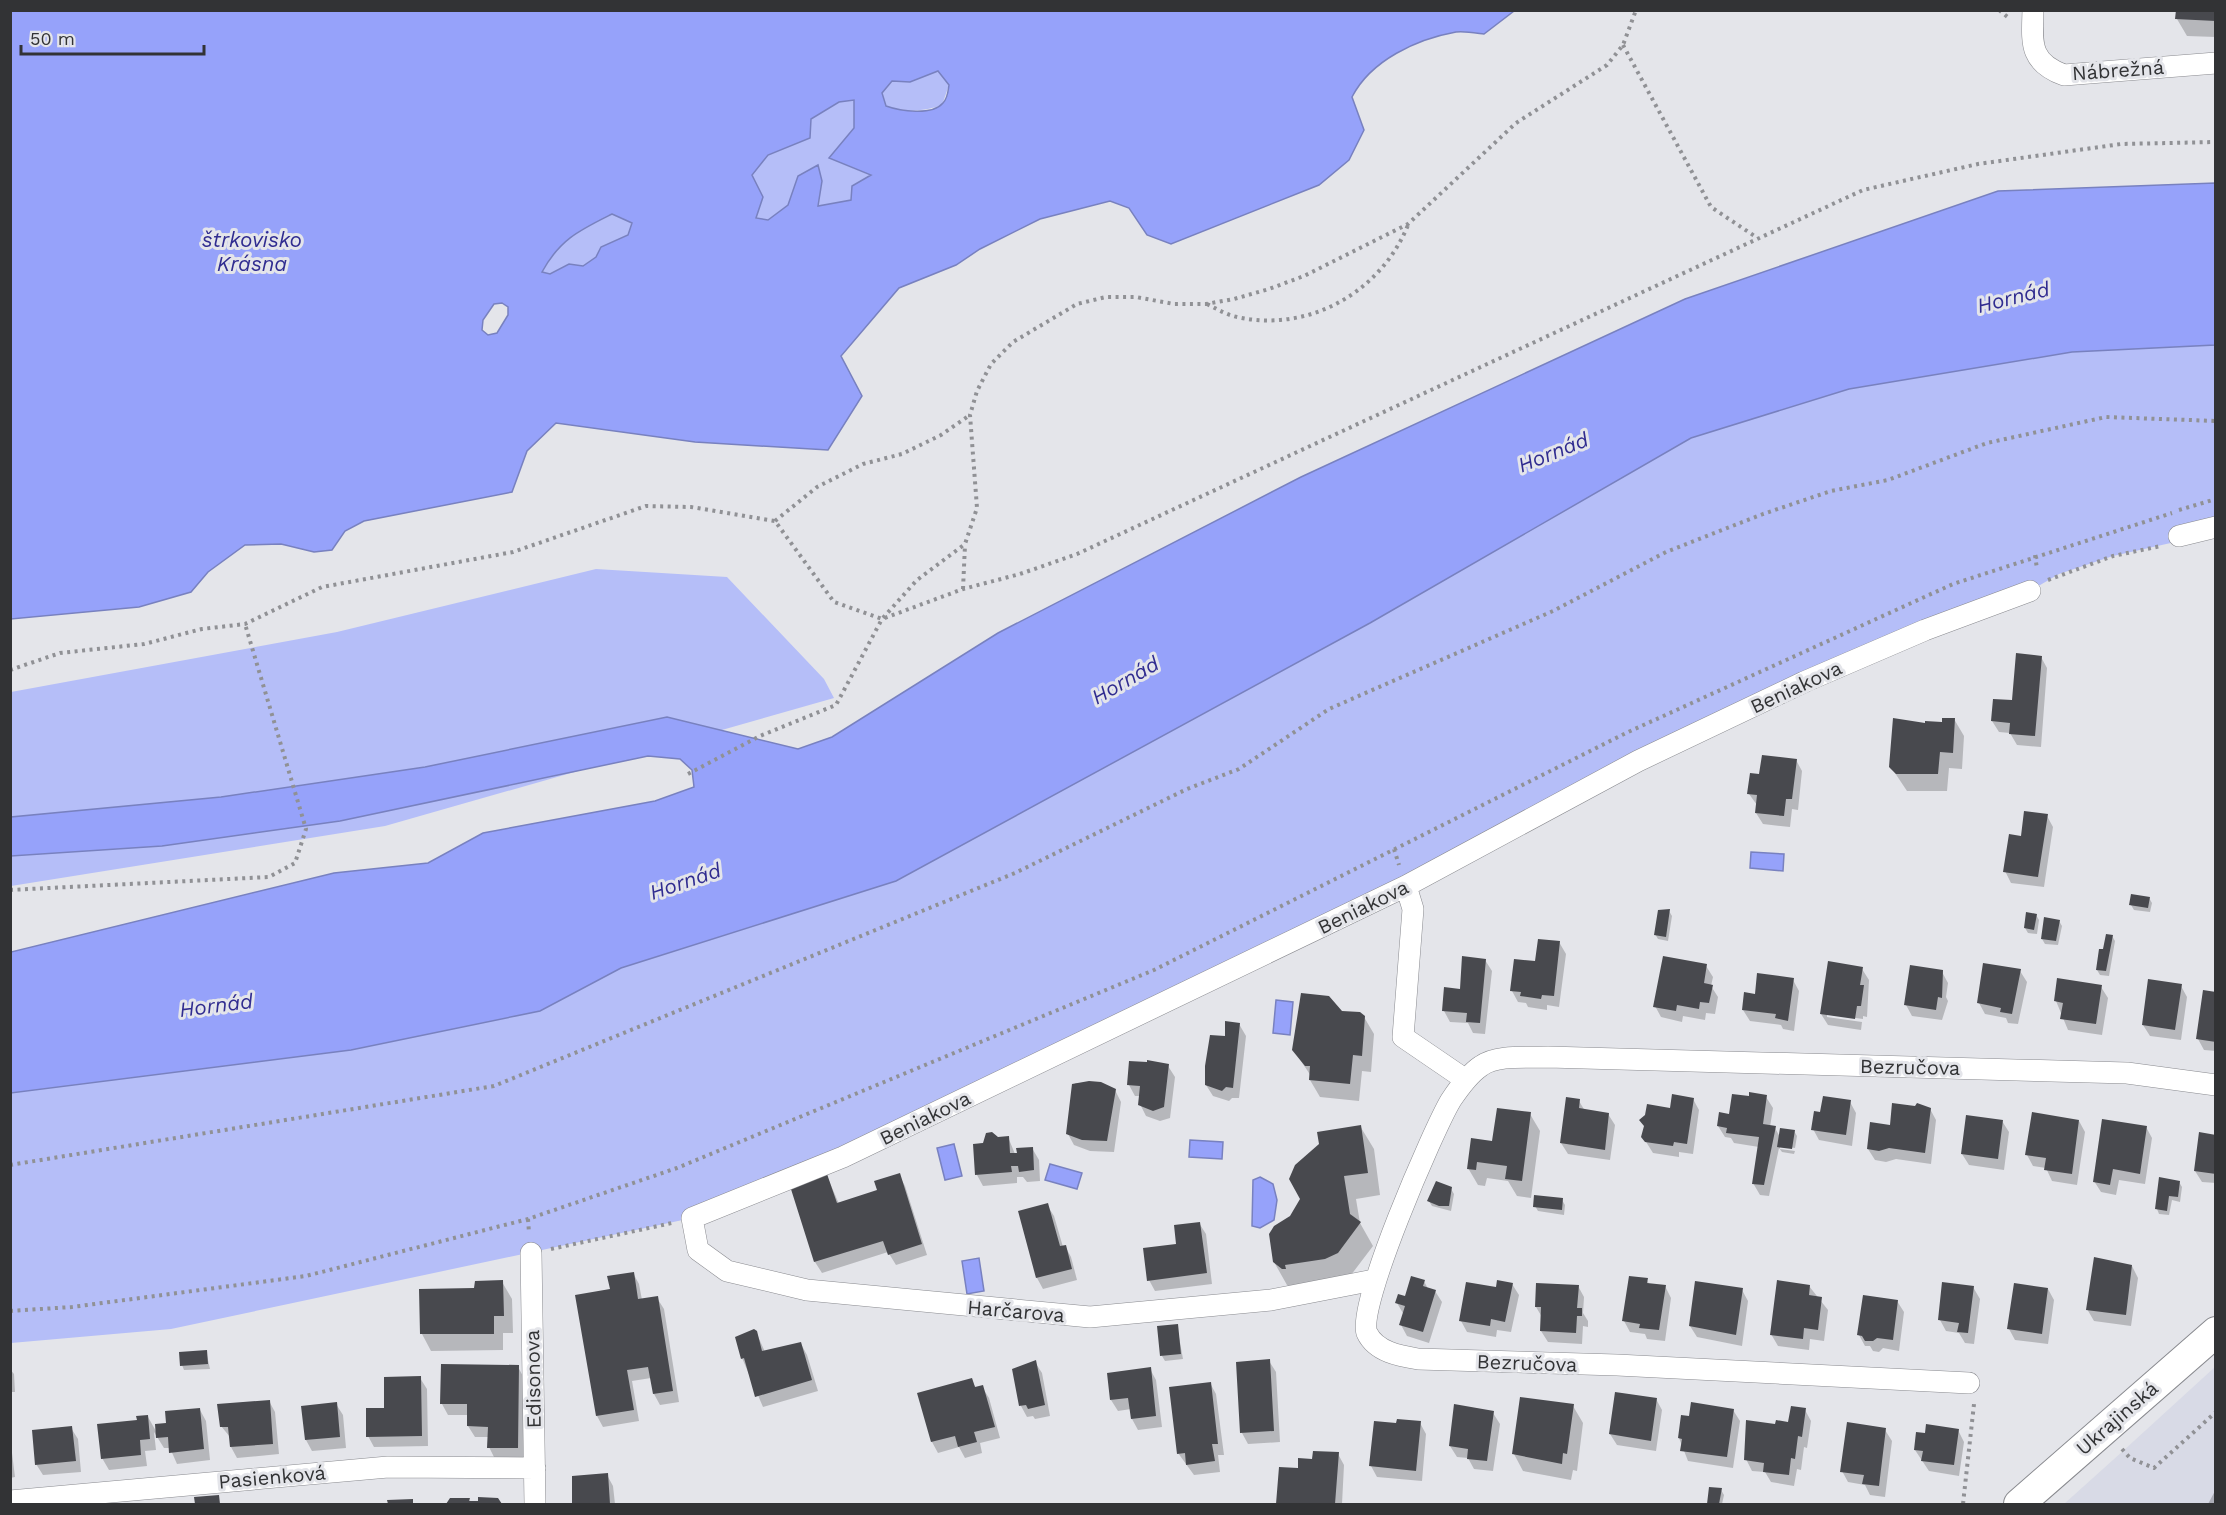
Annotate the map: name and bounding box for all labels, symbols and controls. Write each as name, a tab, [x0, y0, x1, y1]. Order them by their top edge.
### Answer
scale bar	[21, 18, 204, 56]
text: 50 m	[30, 28, 75, 49]
street label: Nábrežná	[2071, 55, 2165, 85]
water label: štrkovisko Krásna	[202, 227, 302, 276]
water label: Hornád	[1974, 276, 2053, 318]
water label: Hornád	[1514, 426, 1593, 477]
water label: Hornád	[1087, 650, 1164, 709]
street label: Beniakova	[1746, 655, 1846, 719]
water label: Hornád	[646, 857, 725, 905]
street label: Beniakova	[1314, 875, 1412, 939]
water label: Hornád	[178, 988, 255, 1022]
street label: Bezručova	[1860, 1054, 1960, 1080]
street label: Beniakova	[876, 1086, 974, 1150]
street label: Harčarova	[966, 1295, 1066, 1327]
street label: Edisonova	[520, 1329, 546, 1429]
street label: Bezručova	[1476, 1349, 1578, 1377]
street label: Ukrajinská	[2071, 1376, 2163, 1460]
street label: Pasienková	[217, 1460, 327, 1494]

